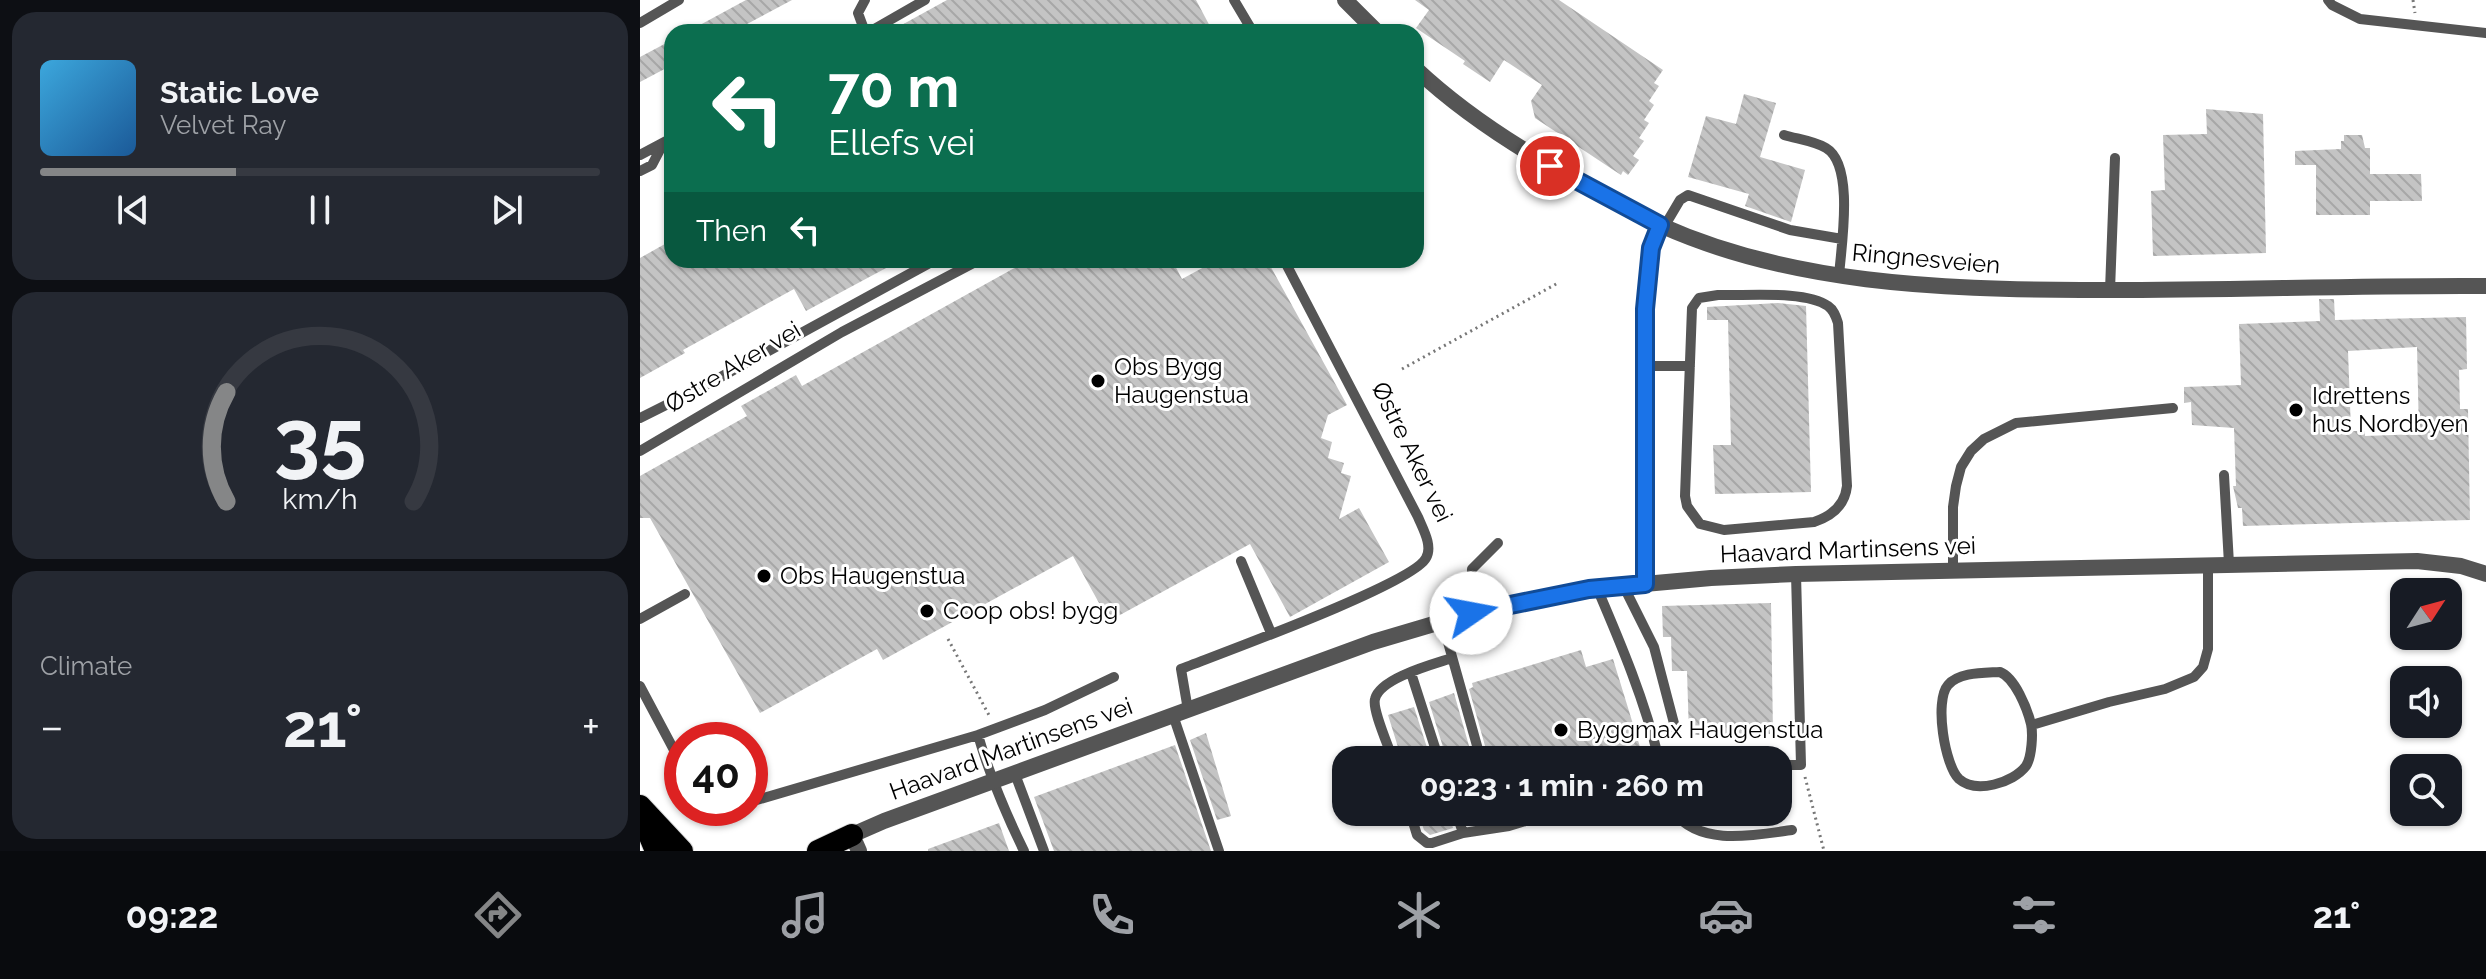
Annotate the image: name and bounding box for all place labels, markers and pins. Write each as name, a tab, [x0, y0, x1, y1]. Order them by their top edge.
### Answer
pin	[1516, 132, 1584, 200]
place label: Obs Bygg Haugenstua	[1114, 352, 1249, 409]
marker: Obs Bygg Haugenstua	[1089, 372, 1107, 390]
place label: Idrettens hus Nordbyen	[2312, 381, 2469, 438]
marker: Idrettens hus Nordbyen	[2287, 401, 2305, 419]
place label: Obs Haugenstua	[780, 561, 965, 590]
marker: Obs Haugenstua	[755, 567, 773, 585]
place label: Coop obs! bygg	[943, 596, 1118, 625]
marker: Coop obs! bygg	[918, 602, 936, 620]
place label: Byggmax Haugenstua	[1577, 715, 1823, 744]
marker: Byggmax Haugenstua	[1552, 721, 1570, 739]

